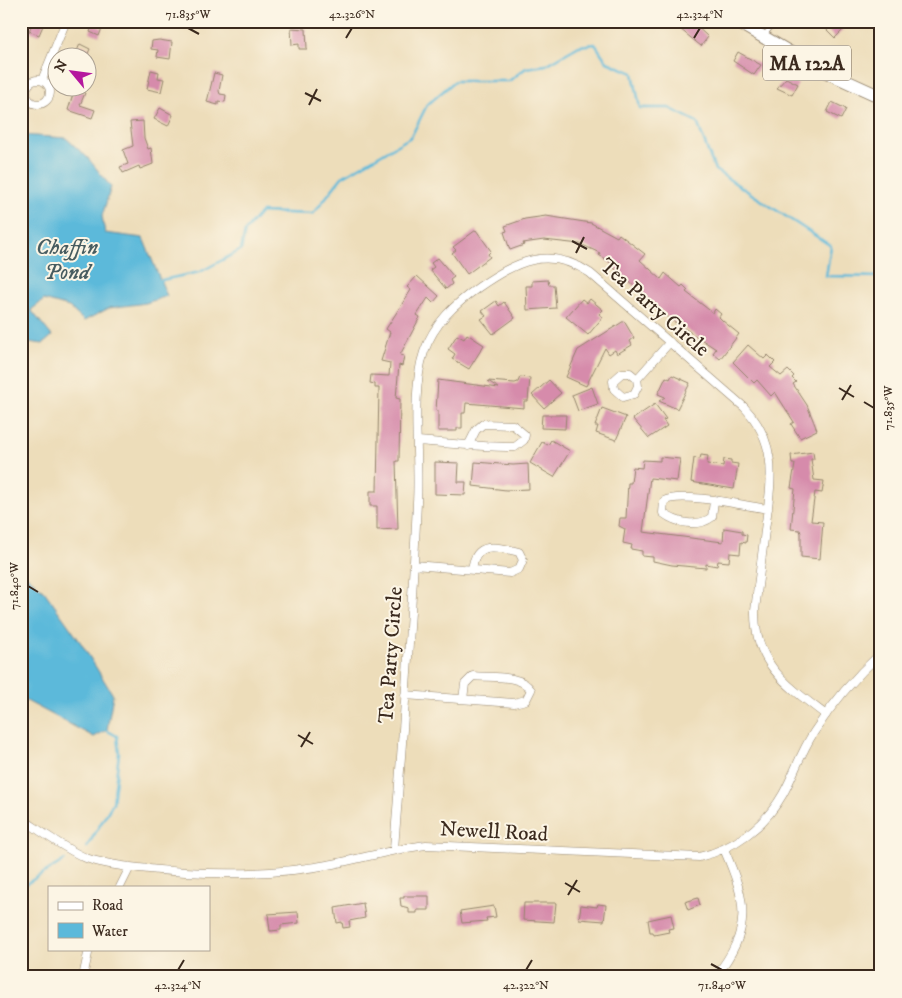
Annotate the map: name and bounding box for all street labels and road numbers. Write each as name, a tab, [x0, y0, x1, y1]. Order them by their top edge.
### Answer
road number: MA 122A	[763, 46, 851, 80]
street label: Tea Party Circle	[594, 253, 715, 363]
street label: Tea Party Circle	[373, 586, 409, 724]
street label: Newell Road	[439, 816, 549, 848]

